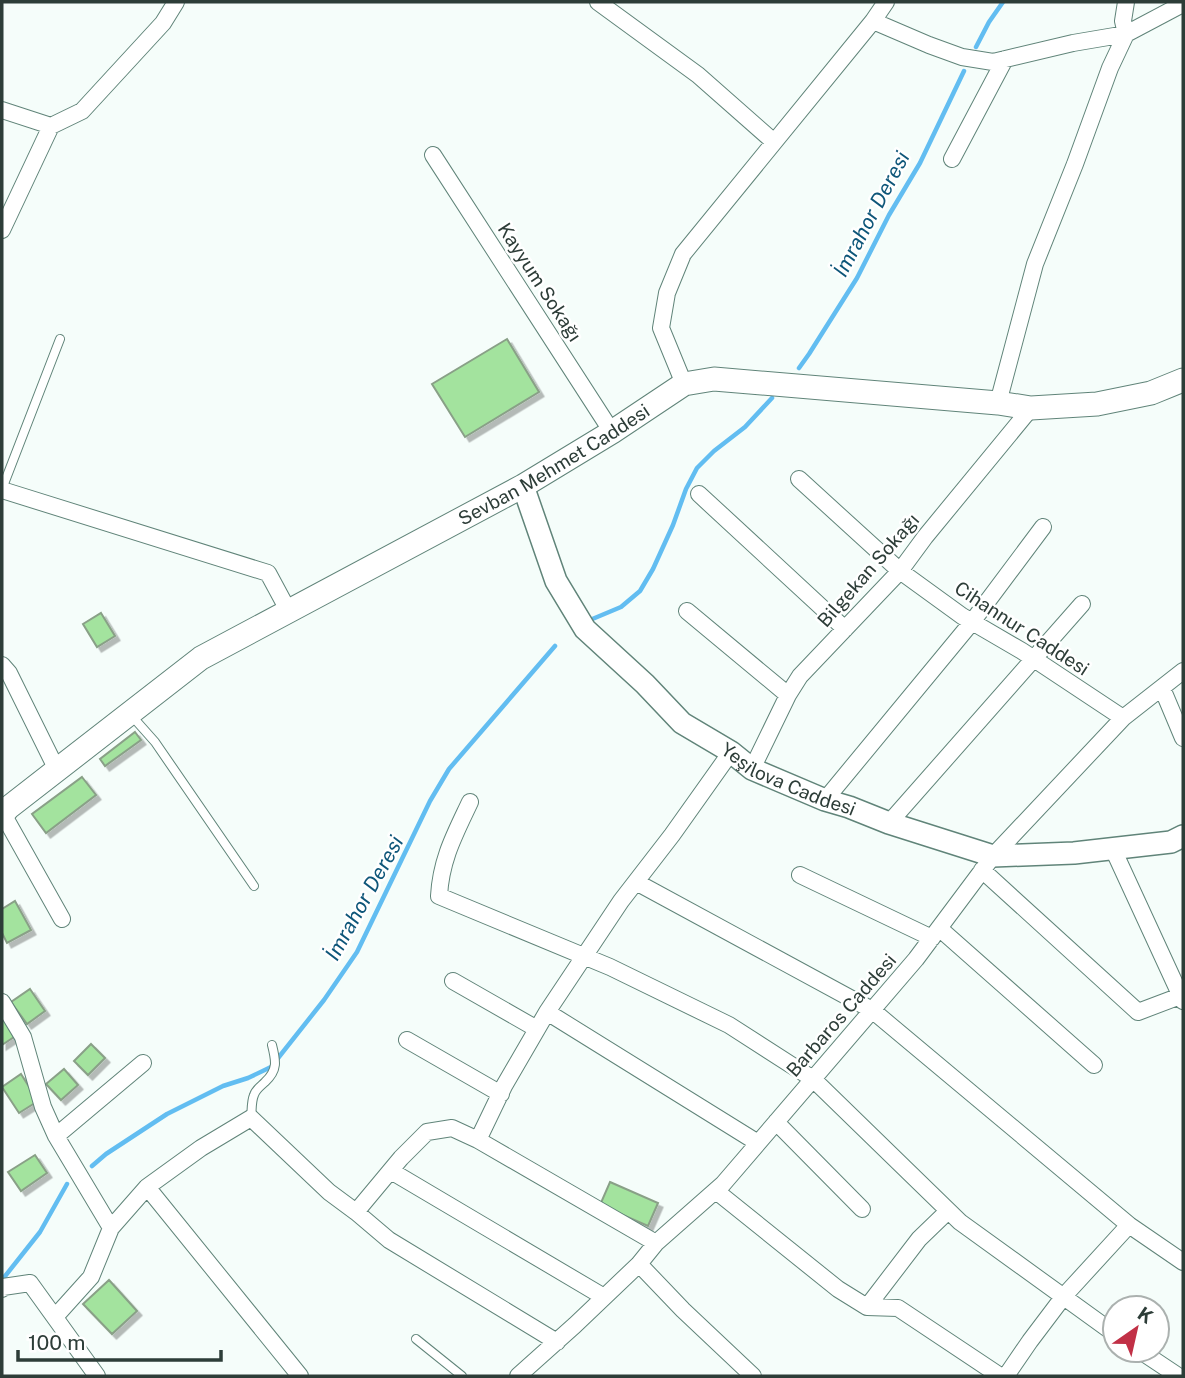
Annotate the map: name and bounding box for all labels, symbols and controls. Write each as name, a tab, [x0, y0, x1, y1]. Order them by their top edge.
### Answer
water label: İmrahor Deresi	[827, 147, 915, 281]
street label: Kayyum Sokağı	[494, 219, 586, 345]
street label: Sevban Mehmet Caddesi	[454, 399, 653, 530]
street label: Bilgekan Sokağı	[813, 509, 923, 631]
street label: Cihannur Caddesi	[951, 576, 1093, 680]
street label: Yeşilova Caddesi	[717, 738, 859, 820]
water label: İmrahor Deresi	[320, 831, 408, 965]
street label: Barbaros Caddesi	[782, 949, 900, 1081]
north arrow	[1101, 1294, 1171, 1364]
text: K	[1134, 1302, 1158, 1328]
scale bar	[18, 1318, 220, 1362]
text: 100 m	[28, 1330, 85, 1355]

